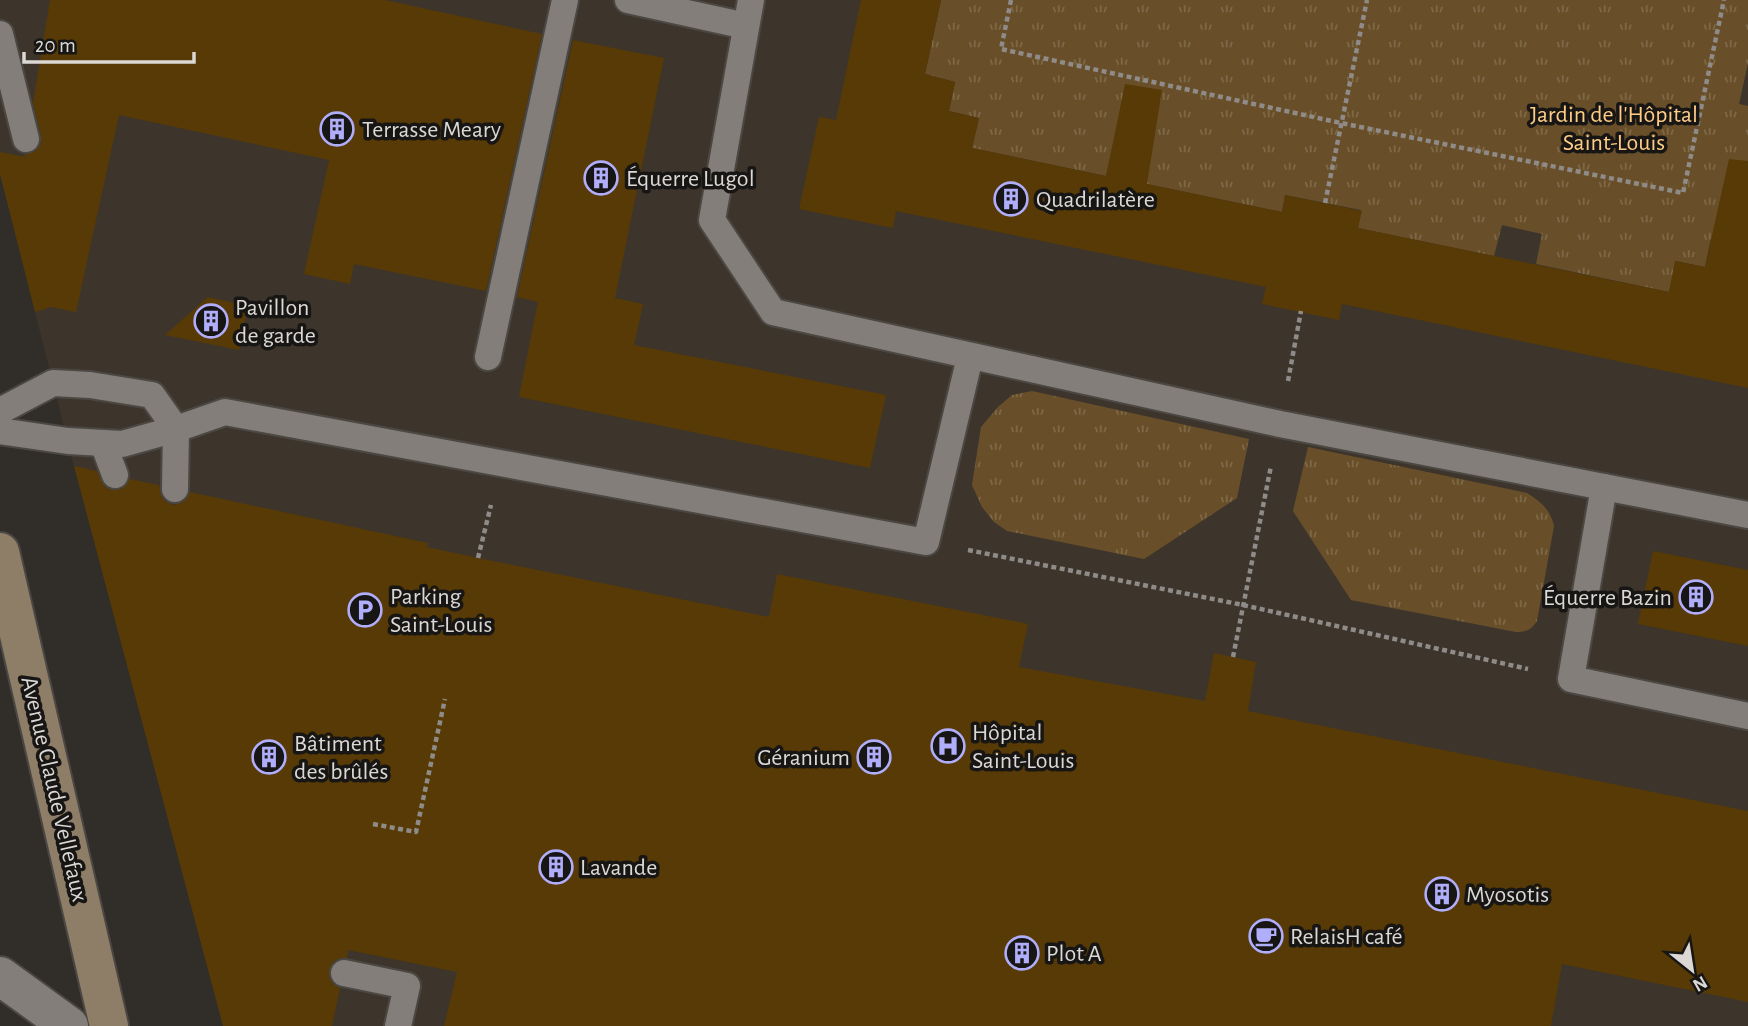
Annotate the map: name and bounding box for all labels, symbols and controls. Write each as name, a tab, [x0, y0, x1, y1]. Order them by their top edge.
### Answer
scale bar	[24, 21, 194, 65]
text: 20 m	[35, 35, 76, 56]
park label: Jardin de l'Hôpital Saint-Louis	[1530, 103, 1698, 155]
building icon: Terrasse Meary	[318, 110, 356, 148]
place label: Terrasse Meary	[362, 118, 501, 142]
building icon: Équerre Lugol	[582, 159, 620, 197]
place label: Équerre Lugol	[626, 165, 755, 191]
building icon: Quadrilatère	[992, 180, 1030, 218]
place label: Quadrilatère	[1036, 188, 1155, 212]
place label: Pavillon de garde	[235, 296, 316, 348]
building icon: Pavillon de garde	[192, 302, 230, 340]
building icon: Équerre Bazin	[1677, 578, 1715, 616]
place label: Équerre Bazin	[1543, 584, 1672, 610]
place label: Parking Saint-Louis	[390, 585, 492, 637]
parking icon: Parking Saint-Louis	[346, 591, 384, 629]
street label: Avenue Claude Vellefaux	[16, 674, 92, 905]
place label: Hôpital Saint-Louis	[972, 721, 1074, 773]
hospital icon: Hôpital Saint-Louis	[929, 727, 967, 765]
place label: Bâtiment des brûlés	[294, 732, 388, 784]
building icon: Bâtiment des brûlés	[250, 738, 288, 776]
building icon: Géranium	[855, 738, 893, 776]
place label: Géranium	[757, 746, 850, 770]
building icon: Lavande	[537, 848, 575, 886]
place label: Lavande	[580, 856, 657, 880]
building icon: Myosotis	[1423, 875, 1461, 913]
place label: Myosotis	[1466, 883, 1549, 907]
cafe icon: RelaisH café	[1247, 917, 1285, 955]
place label: RelaisH café	[1290, 925, 1403, 949]
building icon: Plot A	[1003, 934, 1041, 972]
north arrow	[1657, 935, 1727, 1005]
place label: Plot A	[1046, 942, 1102, 966]
text: N	[1689, 972, 1710, 995]

